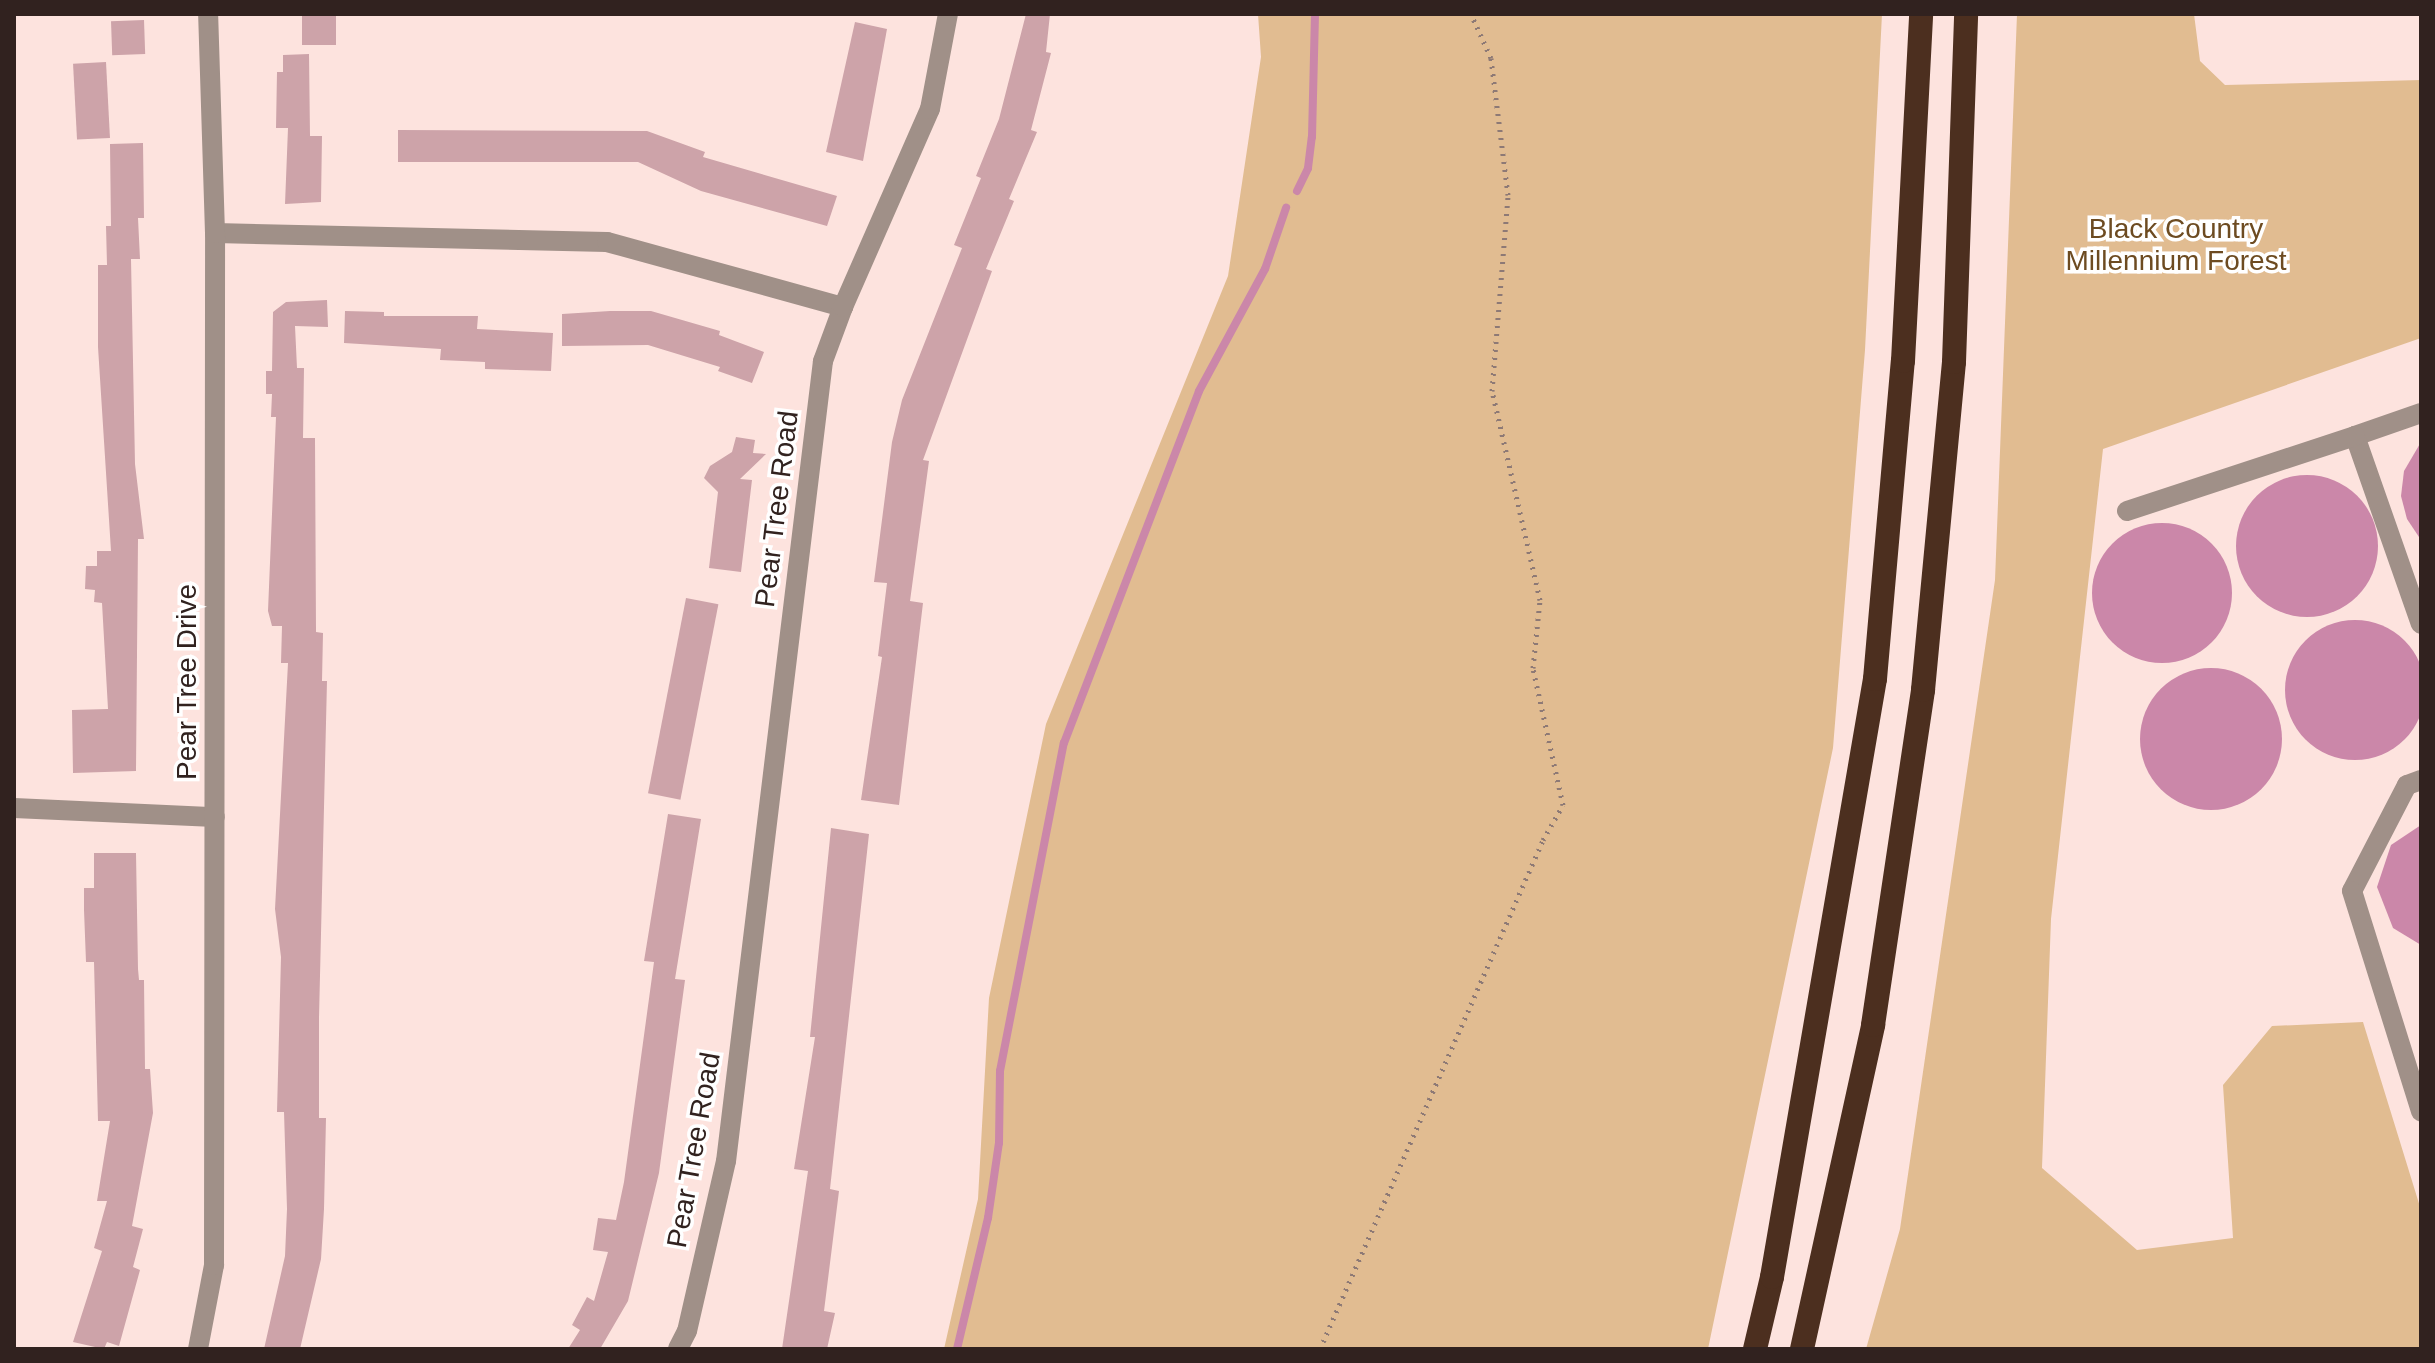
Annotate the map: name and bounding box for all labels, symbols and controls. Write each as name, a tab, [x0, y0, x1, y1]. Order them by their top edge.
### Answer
park label: Black Country Millennium Forest	[2066, 212, 2286, 278]
street label: Pear Tree Road	[748, 409, 806, 609]
street label: Pear Tree Drive	[170, 584, 204, 780]
street label: Pear Tree Road	[660, 1050, 728, 1250]

